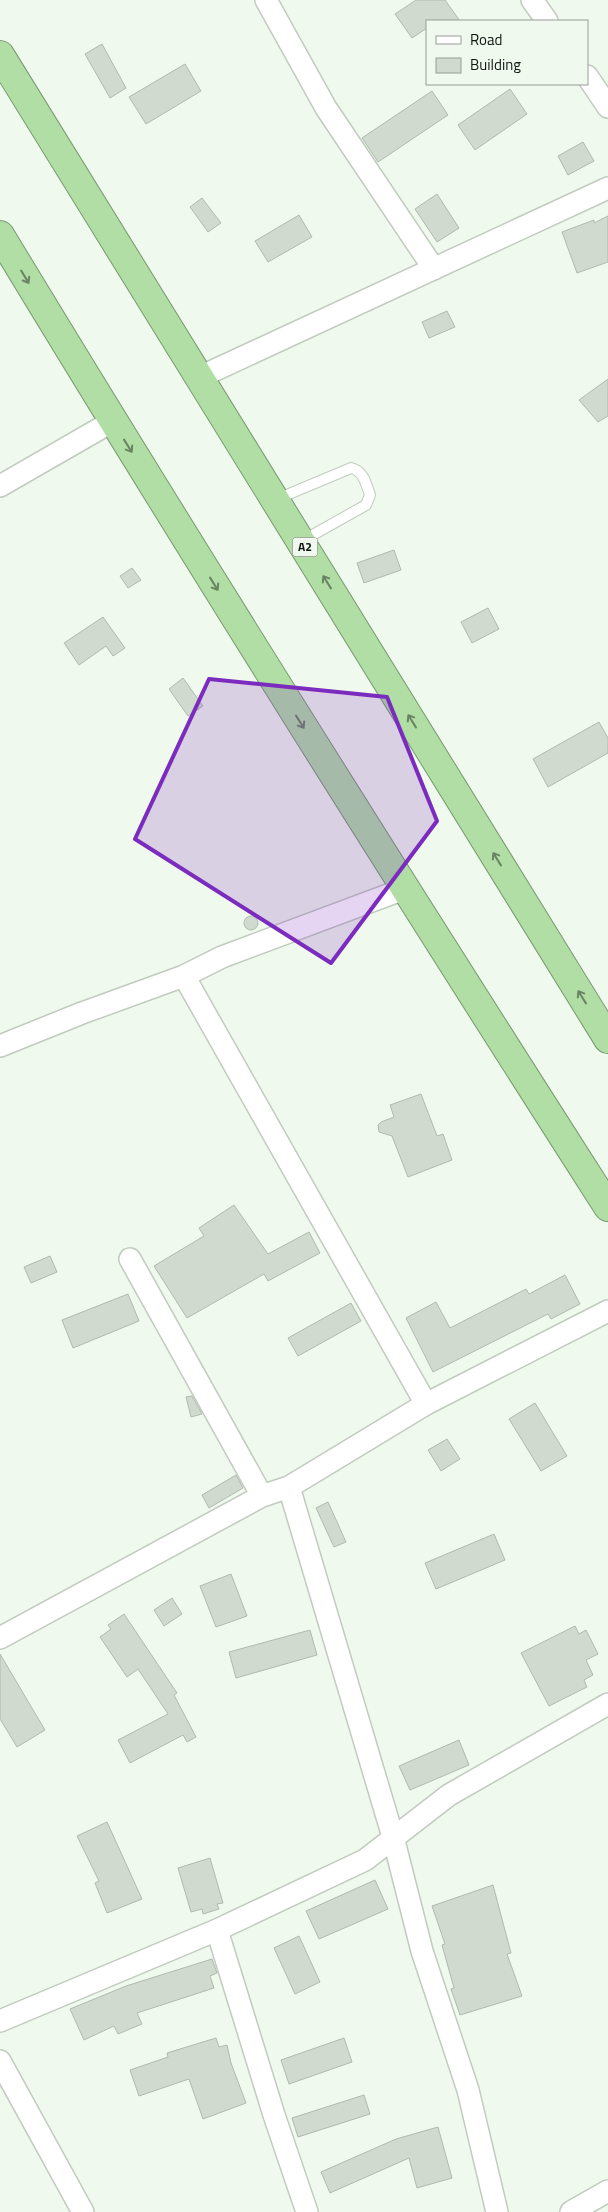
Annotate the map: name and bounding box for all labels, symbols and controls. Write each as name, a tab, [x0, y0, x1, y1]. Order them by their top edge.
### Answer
legend	[426, 20, 588, 85]
text: Road	[470, 28, 502, 51]
text: Building	[470, 53, 521, 76]
one-way arrow	[21, 270, 31, 284]
one-way arrow	[123, 438, 133, 452]
road number: A2	[292, 538, 318, 556]
one-way arrow	[209, 576, 219, 590]
one-way arrow	[321, 576, 331, 590]
one-way arrow	[295, 714, 305, 728]
one-way arrow	[407, 714, 417, 728]
one-way arrow	[492, 852, 503, 866]
one-way arrow	[577, 991, 587, 1005]

